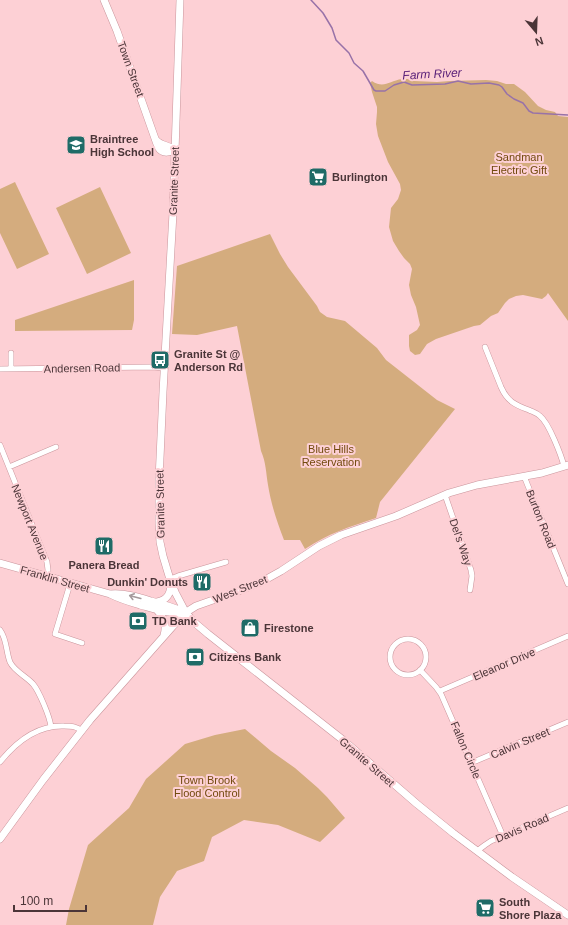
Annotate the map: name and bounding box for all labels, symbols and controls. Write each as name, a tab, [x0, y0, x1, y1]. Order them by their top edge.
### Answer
north arrow	[516, 12, 556, 52]
text: N	[533, 34, 545, 48]
street label: Town Street	[115, 40, 147, 98]
water label: Farm River	[402, 65, 463, 83]
place label: Braintree High School	[90, 133, 154, 158]
school or university icon: Braintree High School	[65, 134, 87, 156]
street label: Granite Street	[167, 147, 181, 215]
park label: Sandman Electric Gift	[491, 151, 547, 176]
supermarket icon: Burlington	[307, 166, 329, 188]
place label: Burlington	[332, 171, 388, 183]
place label: Granite St @ Anderson Rd	[174, 348, 243, 373]
bus stop icon: Granite St @ Anderson Rd	[149, 349, 171, 371]
street label: Andersen Road	[44, 361, 120, 375]
park label: Blue Hills Reservation	[302, 443, 360, 468]
street label: Granite Street	[153, 470, 167, 538]
street label: Newport Avenue	[9, 482, 51, 562]
street label: Burton Road	[524, 488, 558, 550]
street label: Del's Way	[447, 517, 475, 567]
restaurant icon: Panera Bread	[93, 535, 115, 557]
place label: Panera Bread	[69, 559, 139, 571]
street label: Franklin Street	[19, 563, 91, 595]
restaurant icon: Dunkin' Donuts	[191, 571, 213, 593]
street label: West Street	[211, 573, 269, 605]
place label: Dunkin' Donuts	[107, 576, 188, 588]
one-way arrow	[129, 593, 142, 600]
bank icon: TD Bank	[127, 610, 149, 632]
place label: TD Bank	[152, 615, 198, 627]
shop icon: Firestone	[239, 617, 261, 639]
place label: Firestone	[264, 622, 314, 634]
street label: Eleanor Drive	[471, 645, 537, 683]
bank icon: Citizens Bank	[184, 646, 206, 668]
place label: Citizens Bank	[209, 651, 282, 663]
street label: Fallon Circle	[449, 720, 483, 780]
street label: Calvin Street	[489, 725, 551, 761]
street label: Granite Street	[337, 735, 397, 789]
park label: Town Brook Flood Control	[174, 774, 240, 799]
street label: Davis Road	[493, 811, 551, 845]
scale bar	[14, 887, 86, 913]
text: 100 m	[20, 894, 53, 908]
place label: South Shore Plaza	[499, 896, 562, 921]
supermarket icon: South Shore Plaza	[474, 897, 496, 919]

